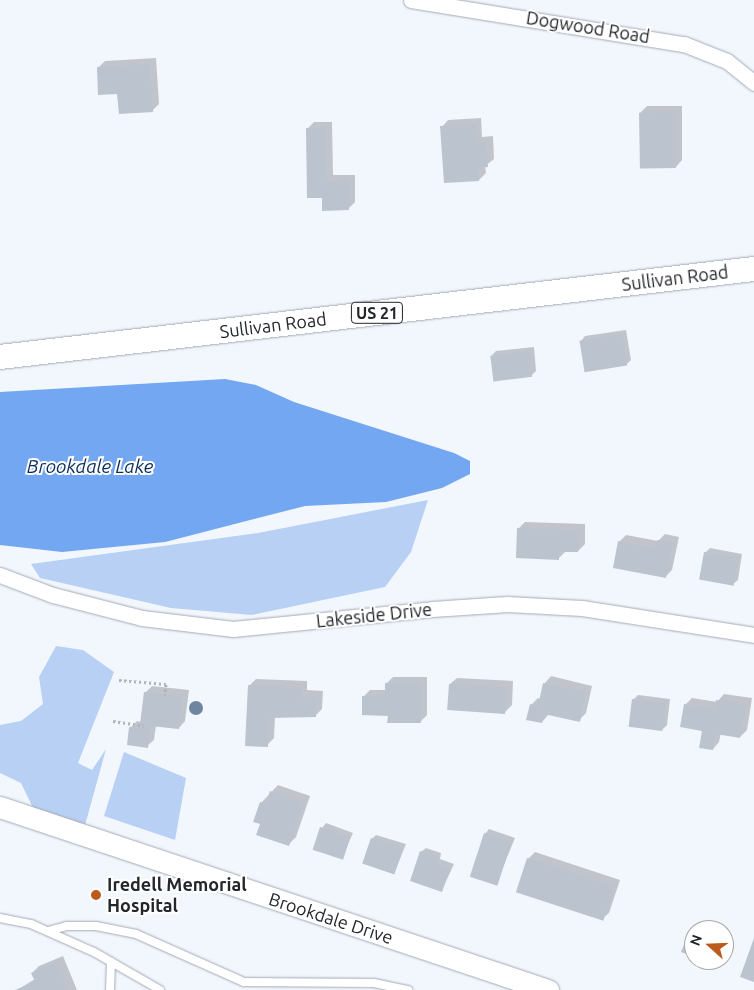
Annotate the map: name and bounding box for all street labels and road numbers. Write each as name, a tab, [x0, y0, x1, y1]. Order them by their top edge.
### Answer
street label: Dogwood Road	[525, 7, 651, 47]
street label: Sullivan Road	[620, 261, 730, 295]
road number: US 21	[351, 300, 403, 326]
street label: Sullivan Road	[218, 308, 328, 342]
street label: Lakeside Drive	[315, 598, 433, 632]
street label: Brookdale Drive	[266, 888, 396, 948]

